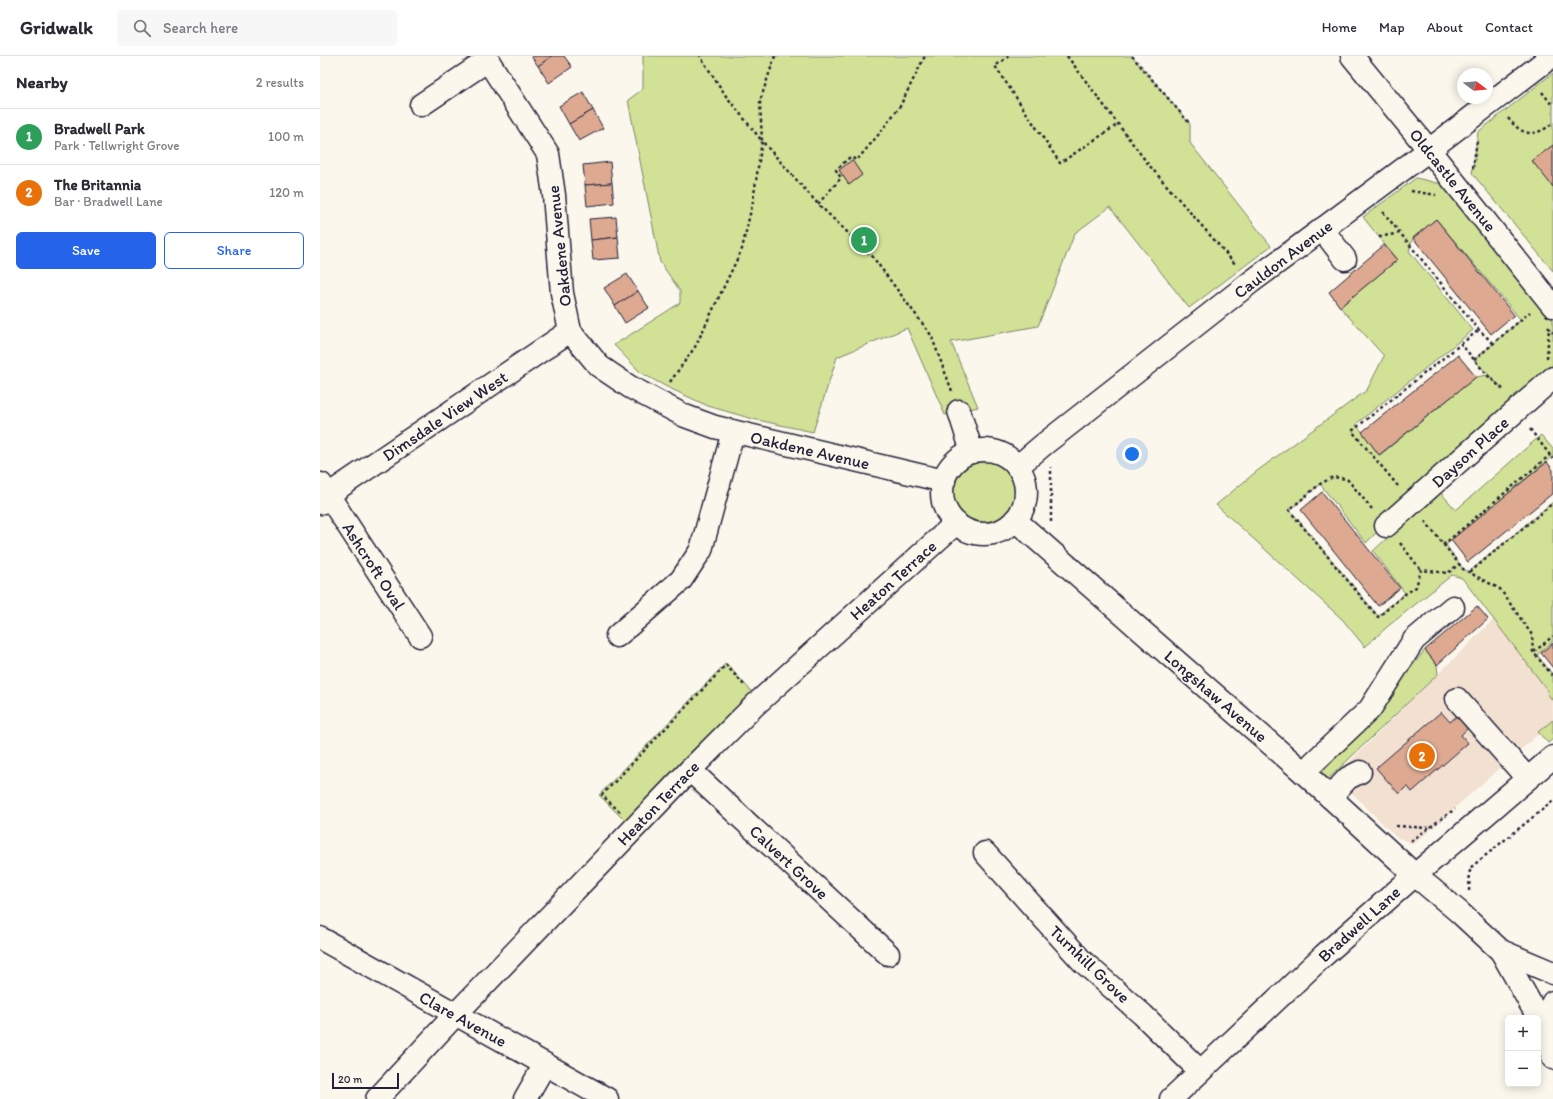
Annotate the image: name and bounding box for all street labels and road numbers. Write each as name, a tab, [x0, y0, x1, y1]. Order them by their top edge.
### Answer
street label: Oldcastle Avenue	[1405, 124, 1501, 236]
street label: Oakdene Avenue	[543, 184, 575, 308]
street label: Cauldon Avenue	[1230, 215, 1336, 303]
street label: Dimsdale View West	[379, 367, 511, 465]
street label: Dayson Place	[1427, 412, 1513, 492]
street label: Oakdene Avenue	[748, 427, 872, 473]
street label: Ashcroft Oval	[338, 519, 410, 614]
street label: Heaton Terrace	[845, 536, 941, 624]
street label: Longshaw Avenue	[1160, 646, 1272, 746]
street label: Heaton Terrace	[613, 757, 703, 849]
street label: Calvert Grove	[746, 820, 832, 904]
street label: Bradwell Lane	[1314, 882, 1404, 966]
street label: Turnhill Grove	[1046, 921, 1134, 1007]
street label: Clare Avenue	[416, 987, 510, 1051]

